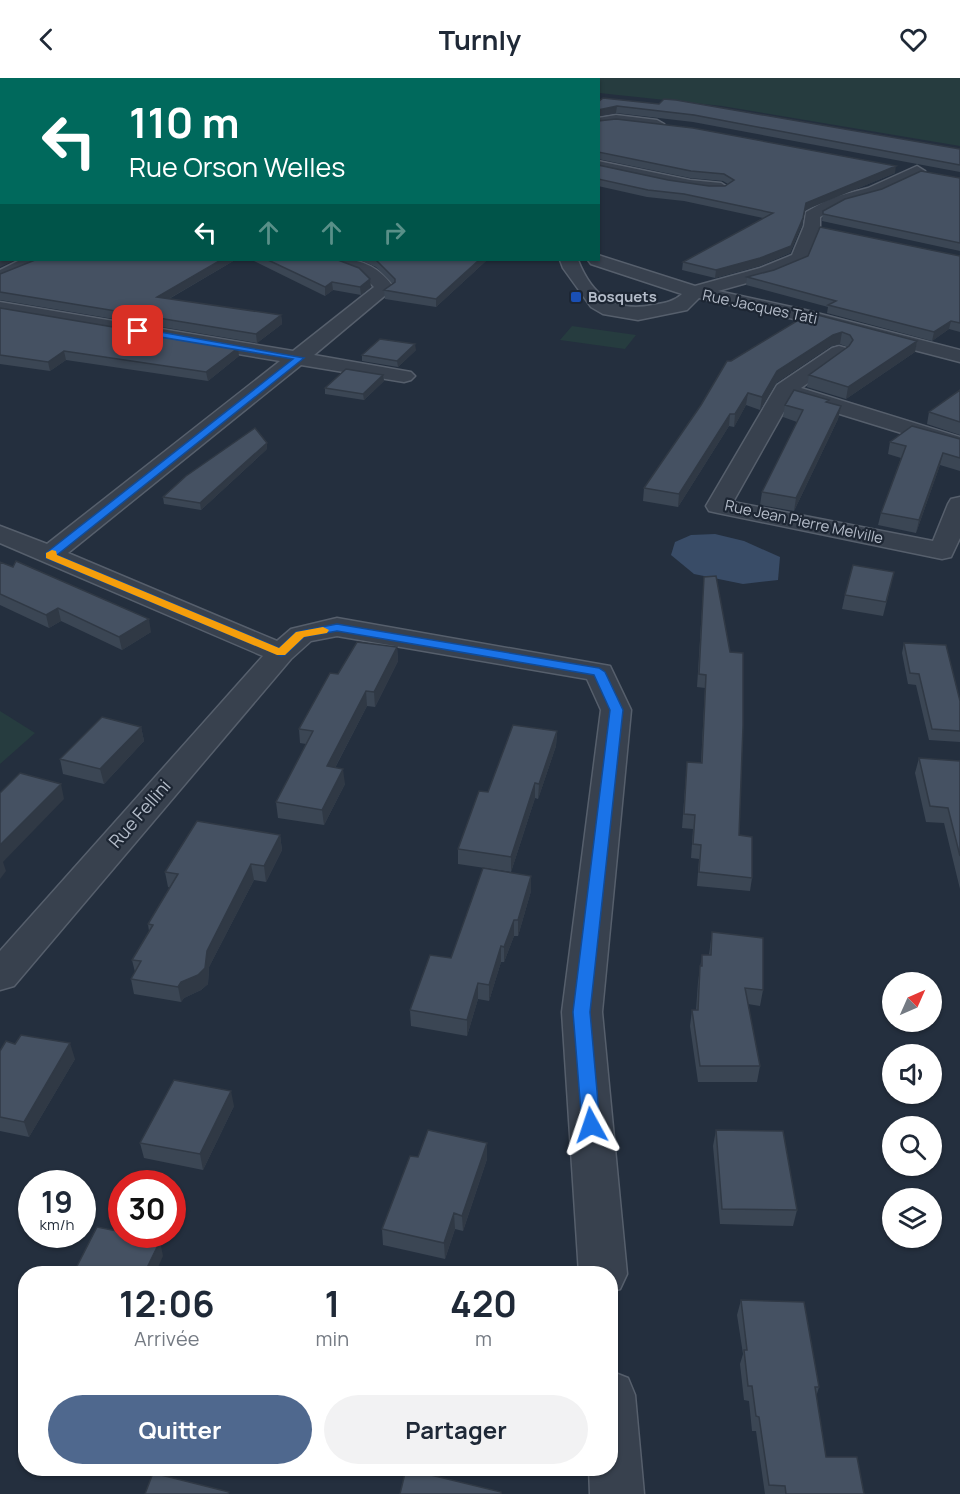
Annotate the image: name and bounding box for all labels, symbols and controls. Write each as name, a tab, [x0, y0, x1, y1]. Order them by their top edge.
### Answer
text: Turnly	[439, 21, 521, 58]
icon: back	[30, 23, 63, 56]
icon: heart	[897, 23, 930, 56]
text: 110 m	[129, 93, 240, 151]
icon: left	[30, 102, 108, 180]
text: Rue Orson Welles	[129, 148, 346, 185]
icon: left	[189, 216, 222, 249]
icon: ahead	[252, 216, 285, 249]
icon: ahead	[315, 216, 348, 249]
icon: right	[378, 216, 411, 249]
street label: Rue Jacques Tati	[701, 284, 819, 329]
place label: Bosquets	[588, 286, 657, 307]
marker: Bosquets	[569, 290, 583, 304]
pin	[112, 305, 163, 356]
icon: arrive	[121, 314, 154, 347]
street label: Rue Jean Pierre Melville	[723, 494, 885, 549]
street label: Rue Fellini	[103, 774, 176, 853]
north arrow	[882, 972, 942, 1032]
map controls	[882, 972, 942, 1248]
button: sound	[882, 1044, 942, 1104]
position arrow	[559, 1093, 623, 1157]
button: search	[882, 1116, 942, 1176]
speed limit sign: 30	[108, 1170, 186, 1248]
text: 19	[41, 1181, 73, 1222]
button: layers	[882, 1188, 942, 1248]
text: km/h	[40, 1214, 74, 1235]
text: 12:06	[119, 1279, 215, 1328]
text: 1	[324, 1279, 340, 1328]
text: 420	[450, 1279, 517, 1328]
text: Arrivée	[134, 1325, 199, 1352]
text: min	[316, 1325, 349, 1352]
text: m	[475, 1325, 492, 1352]
button: Quitter	[48, 1395, 312, 1464]
button: Partager	[324, 1395, 588, 1464]

